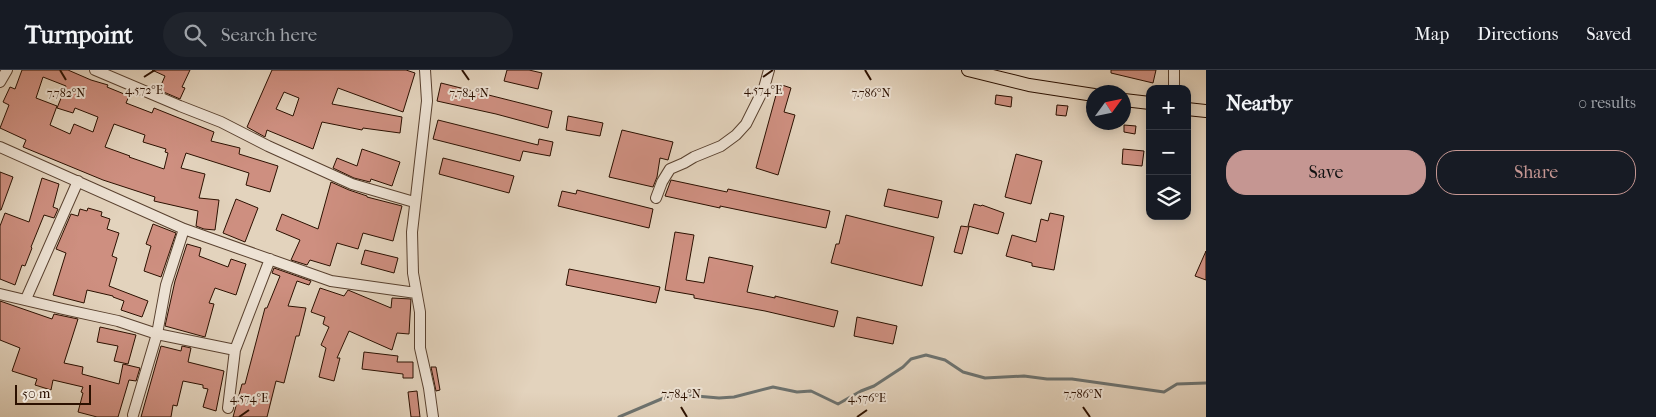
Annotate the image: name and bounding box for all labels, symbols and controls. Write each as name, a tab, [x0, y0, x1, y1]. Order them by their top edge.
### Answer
search box	[163, 12, 513, 57]
text: Turnpoint	[25, 21, 133, 49]
icon: search	[181, 21, 209, 49]
text: Search here	[221, 24, 317, 46]
text: Map	[1415, 24, 1449, 45]
text: Directions	[1477, 24, 1558, 45]
text: Saved	[1586, 24, 1631, 45]
text: 4.572°E	[125, 83, 163, 97]
text: 4.574°E	[744, 83, 782, 97]
north arrow	[1086, 85, 1131, 130]
map controls	[1146, 85, 1191, 220]
button: +	[1146, 85, 1191, 130]
text: 7.782°N	[47, 86, 85, 100]
text: 7.784°N	[449, 86, 489, 100]
text: 7.786°N	[851, 86, 891, 100]
text: Nearby	[1226, 91, 1292, 115]
text: 0 results	[1578, 93, 1636, 112]
button: −	[1146, 130, 1191, 175]
button: Save	[1226, 150, 1426, 195]
button: Share	[1436, 150, 1636, 195]
button: layers	[1146, 175, 1191, 220]
scale bar	[15, 382, 91, 405]
text: 50 m	[22, 385, 50, 402]
text: 7.784°N	[661, 387, 701, 401]
text: 7.786°N	[1063, 387, 1103, 401]
text: 4.574°E	[230, 391, 268, 405]
text: 4.576°E	[848, 391, 886, 405]

